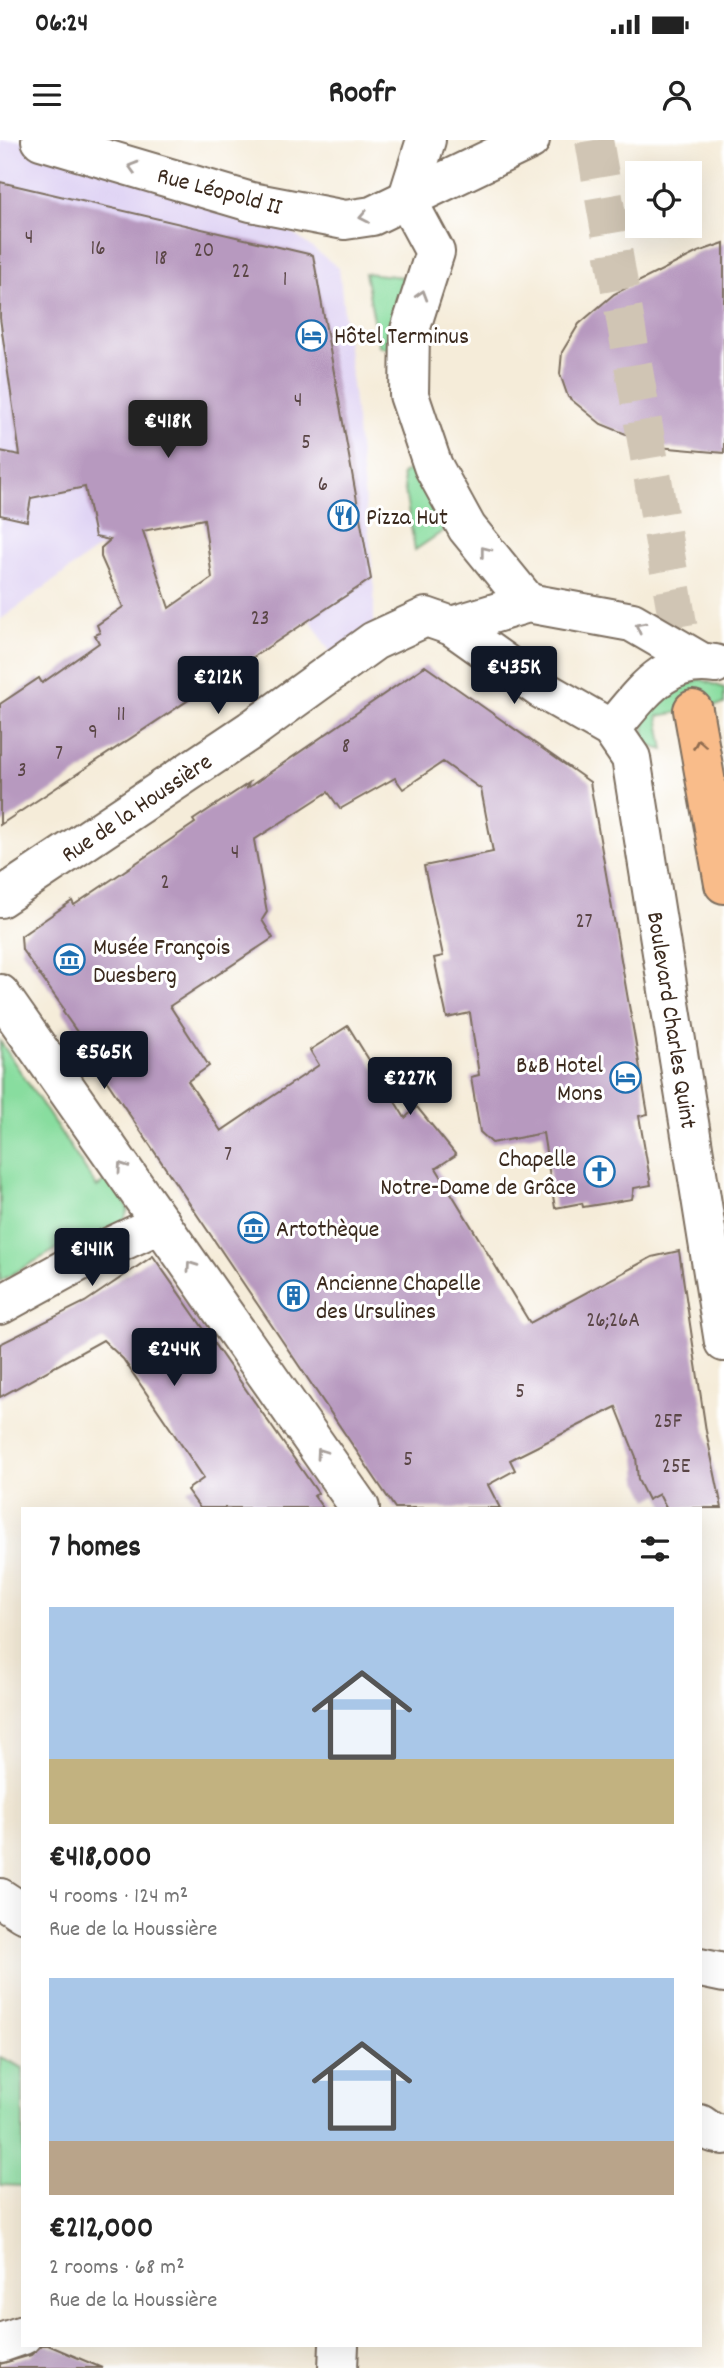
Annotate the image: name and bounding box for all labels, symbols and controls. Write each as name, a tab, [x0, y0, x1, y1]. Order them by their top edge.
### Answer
text: 06:24	[35, 6, 88, 43]
text: Roofr	[328, 72, 396, 118]
icon: menu	[28, 76, 66, 114]
icon: person	[658, 76, 696, 114]
one-way arrow	[128, 160, 140, 175]
street label: Rue Léopold II	[153, 160, 286, 226]
map controls	[625, 161, 702, 238]
button: locate	[625, 161, 702, 238]
one-way arrow	[358, 209, 370, 224]
house number: 4	[25, 224, 33, 254]
house number: 16	[91, 235, 105, 265]
house number: 20	[194, 237, 214, 267]
house number: 18	[154, 245, 168, 275]
house number: 22	[232, 258, 250, 288]
house number: 1	[283, 266, 287, 296]
one-way arrow	[413, 289, 428, 301]
hotel icon: Hôtel Terminus	[294, 318, 328, 352]
place label: Hôtel Terminus	[334, 321, 469, 355]
house number: 4	[294, 387, 302, 417]
pin: €418K	[119, 400, 217, 460]
text: €418K	[144, 406, 192, 439]
house number: 5	[301, 429, 311, 459]
house number: 6	[318, 471, 328, 501]
restaurant icon: Pizza Hut	[326, 499, 360, 533]
place label: Pizza Hut	[366, 502, 448, 536]
one-way arrow	[481, 546, 493, 559]
house number: 23	[251, 605, 269, 635]
one-way arrow	[635, 622, 647, 636]
pin: €435K	[465, 646, 563, 706]
text: €435K	[487, 652, 541, 685]
pin: €212K	[169, 656, 267, 716]
text: €212K	[194, 662, 242, 695]
house number: 11	[116, 701, 126, 731]
house number: 9	[88, 719, 98, 749]
house number: 8	[342, 733, 350, 763]
one-way arrow	[692, 739, 707, 750]
house number: 7	[55, 740, 63, 770]
street label: Rue de la Houssière	[55, 746, 220, 873]
house number: 3	[17, 757, 27, 787]
house number: 4	[231, 839, 239, 869]
house number: 2	[160, 869, 170, 899]
house number: 27	[575, 908, 593, 938]
street label: Boulevard Charles Quint	[636, 910, 704, 1131]
place label: Musée François Duesberg	[93, 932, 231, 994]
museum icon: Musée François Duesberg	[53, 943, 87, 977]
pin: €565K	[55, 1032, 153, 1091]
text: €565K	[76, 1037, 132, 1070]
place label: B&B Hotel Mons	[516, 1050, 603, 1112]
pin: €227K	[361, 1058, 459, 1117]
hotel icon: B&B Hotel Mons	[609, 1061, 643, 1095]
text: €227K	[384, 1063, 436, 1096]
house number: 7	[224, 1141, 232, 1171]
place label: Chapelle Notre-Dame de Grâce	[380, 1144, 576, 1206]
church icon: Chapelle Notre-Dame de Grâce	[582, 1155, 616, 1189]
one-way arrow	[118, 1162, 130, 1175]
museum icon: Artothèque	[236, 1211, 270, 1245]
place label: Artothèque	[276, 1214, 379, 1248]
pin: €141K	[43, 1228, 141, 1288]
text: €141K	[70, 1234, 114, 1267]
one-way arrow	[187, 1261, 199, 1274]
place label: Ancienne Chapelle des Ursulines	[316, 1268, 481, 1330]
building icon: Ancienne Chapelle des Ursulines	[276, 1279, 310, 1313]
house number: 26;26A	[586, 1307, 640, 1337]
pin: €244K	[125, 1328, 223, 1388]
text: €244K	[148, 1334, 200, 1367]
house number: 5	[515, 1378, 525, 1408]
house number: 25F	[654, 1408, 683, 1438]
house number: 5	[403, 1446, 413, 1476]
one-way arrow	[316, 1447, 329, 1460]
house number: 25E	[662, 1453, 691, 1483]
text: 7 homes	[49, 1528, 141, 1571]
icon: filters	[636, 1530, 674, 1568]
icon: home	[299, 1652, 425, 1778]
text: €418,000	[49, 1838, 152, 1881]
text: 4 rooms · 124 m²	[49, 1881, 188, 1914]
text: Rue de la Houssière	[49, 1914, 217, 1947]
icon: home	[299, 2023, 425, 2149]
text: €212,000	[49, 2209, 153, 2252]
text: 2 rooms · 68 m²	[49, 2252, 185, 2285]
text: Rue de la Houssière	[49, 2285, 217, 2318]

